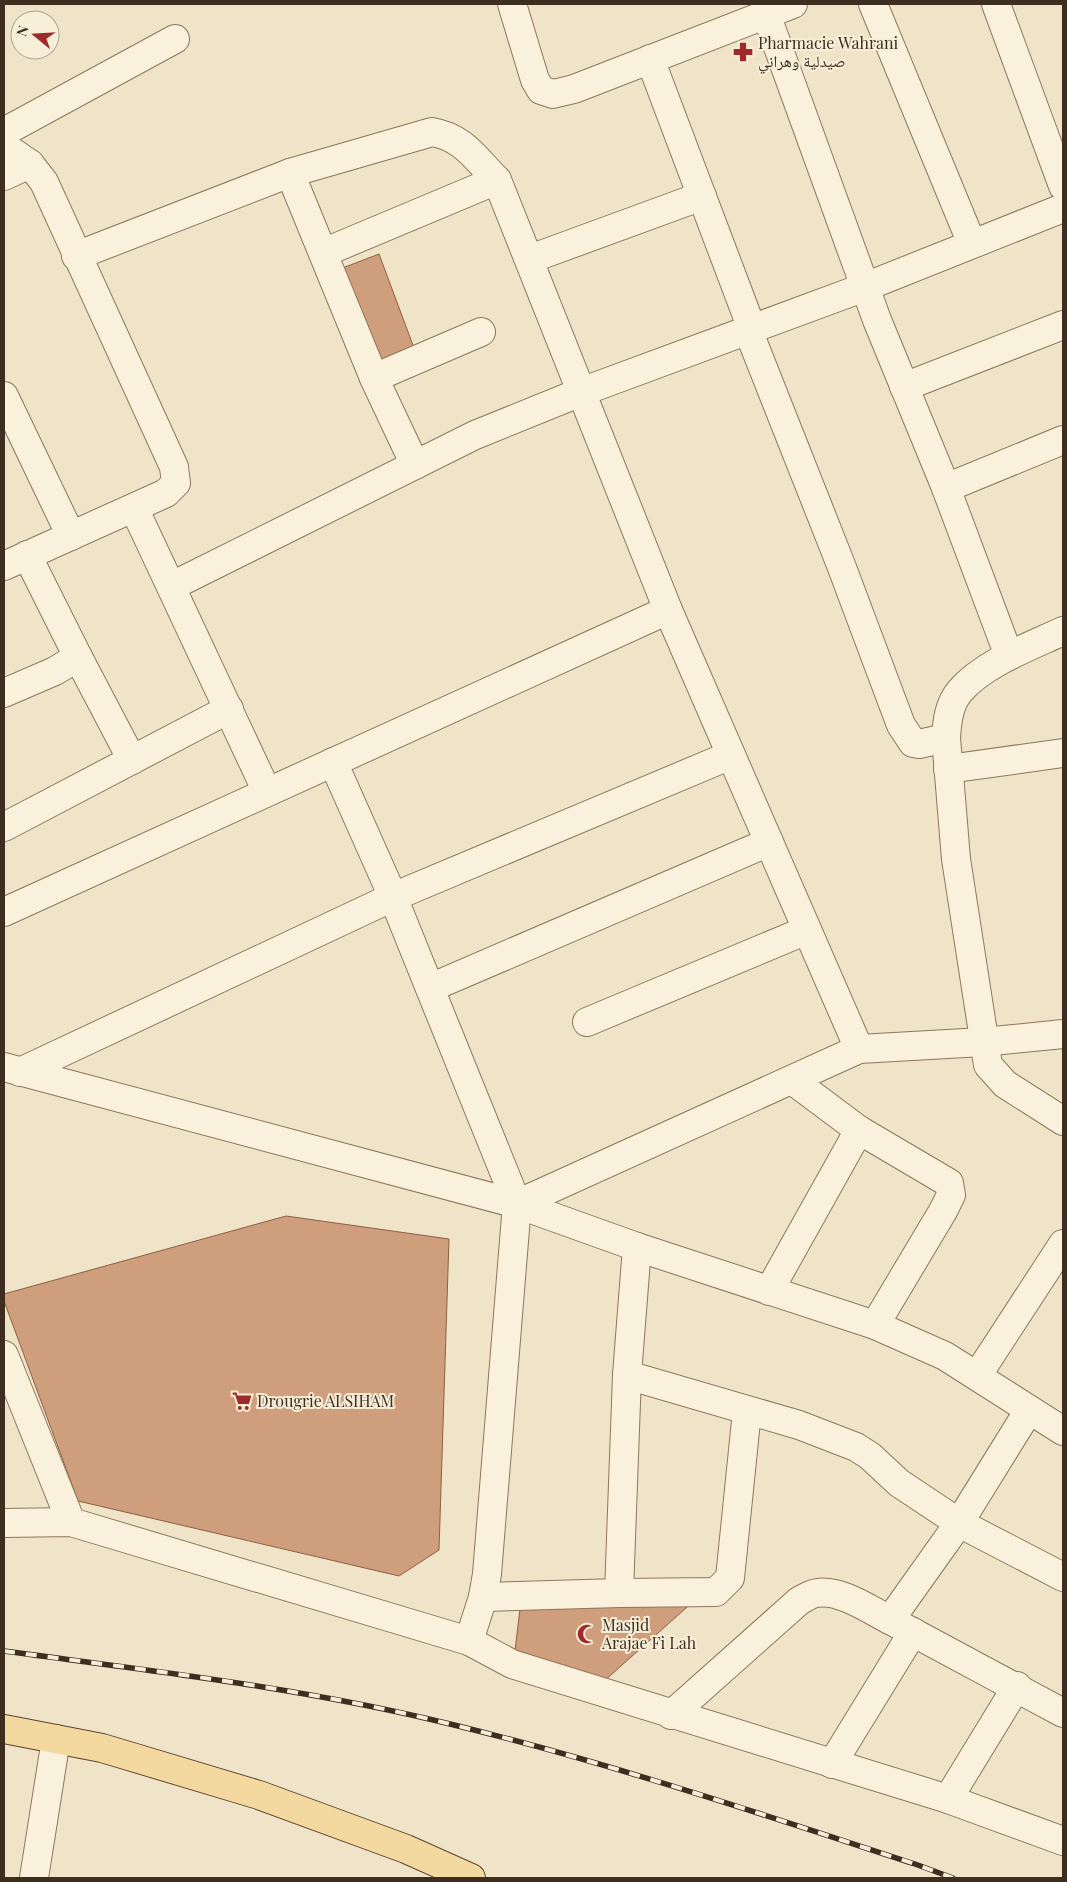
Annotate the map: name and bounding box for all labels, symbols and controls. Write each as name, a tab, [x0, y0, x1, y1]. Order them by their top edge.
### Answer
north arrow	[10, 10, 60, 60]
text: N	[12, 23, 33, 39]
place label: Pharmacie Wahrani صيدلية وهراني	[758, 32, 899, 74]
pharmacy icon: Pharmacie Wahrani صيدلية وهراني	[732, 41, 754, 63]
supermarket icon: Drougrie ALSIHAM	[231, 1390, 253, 1412]
place label: Drougrie ALSIHAM	[257, 1390, 394, 1411]
place label: Masjid Arajae Fi Lah	[601, 1614, 697, 1653]
mosque icon: Masjid Arajae Fi Lah	[576, 1623, 598, 1645]

